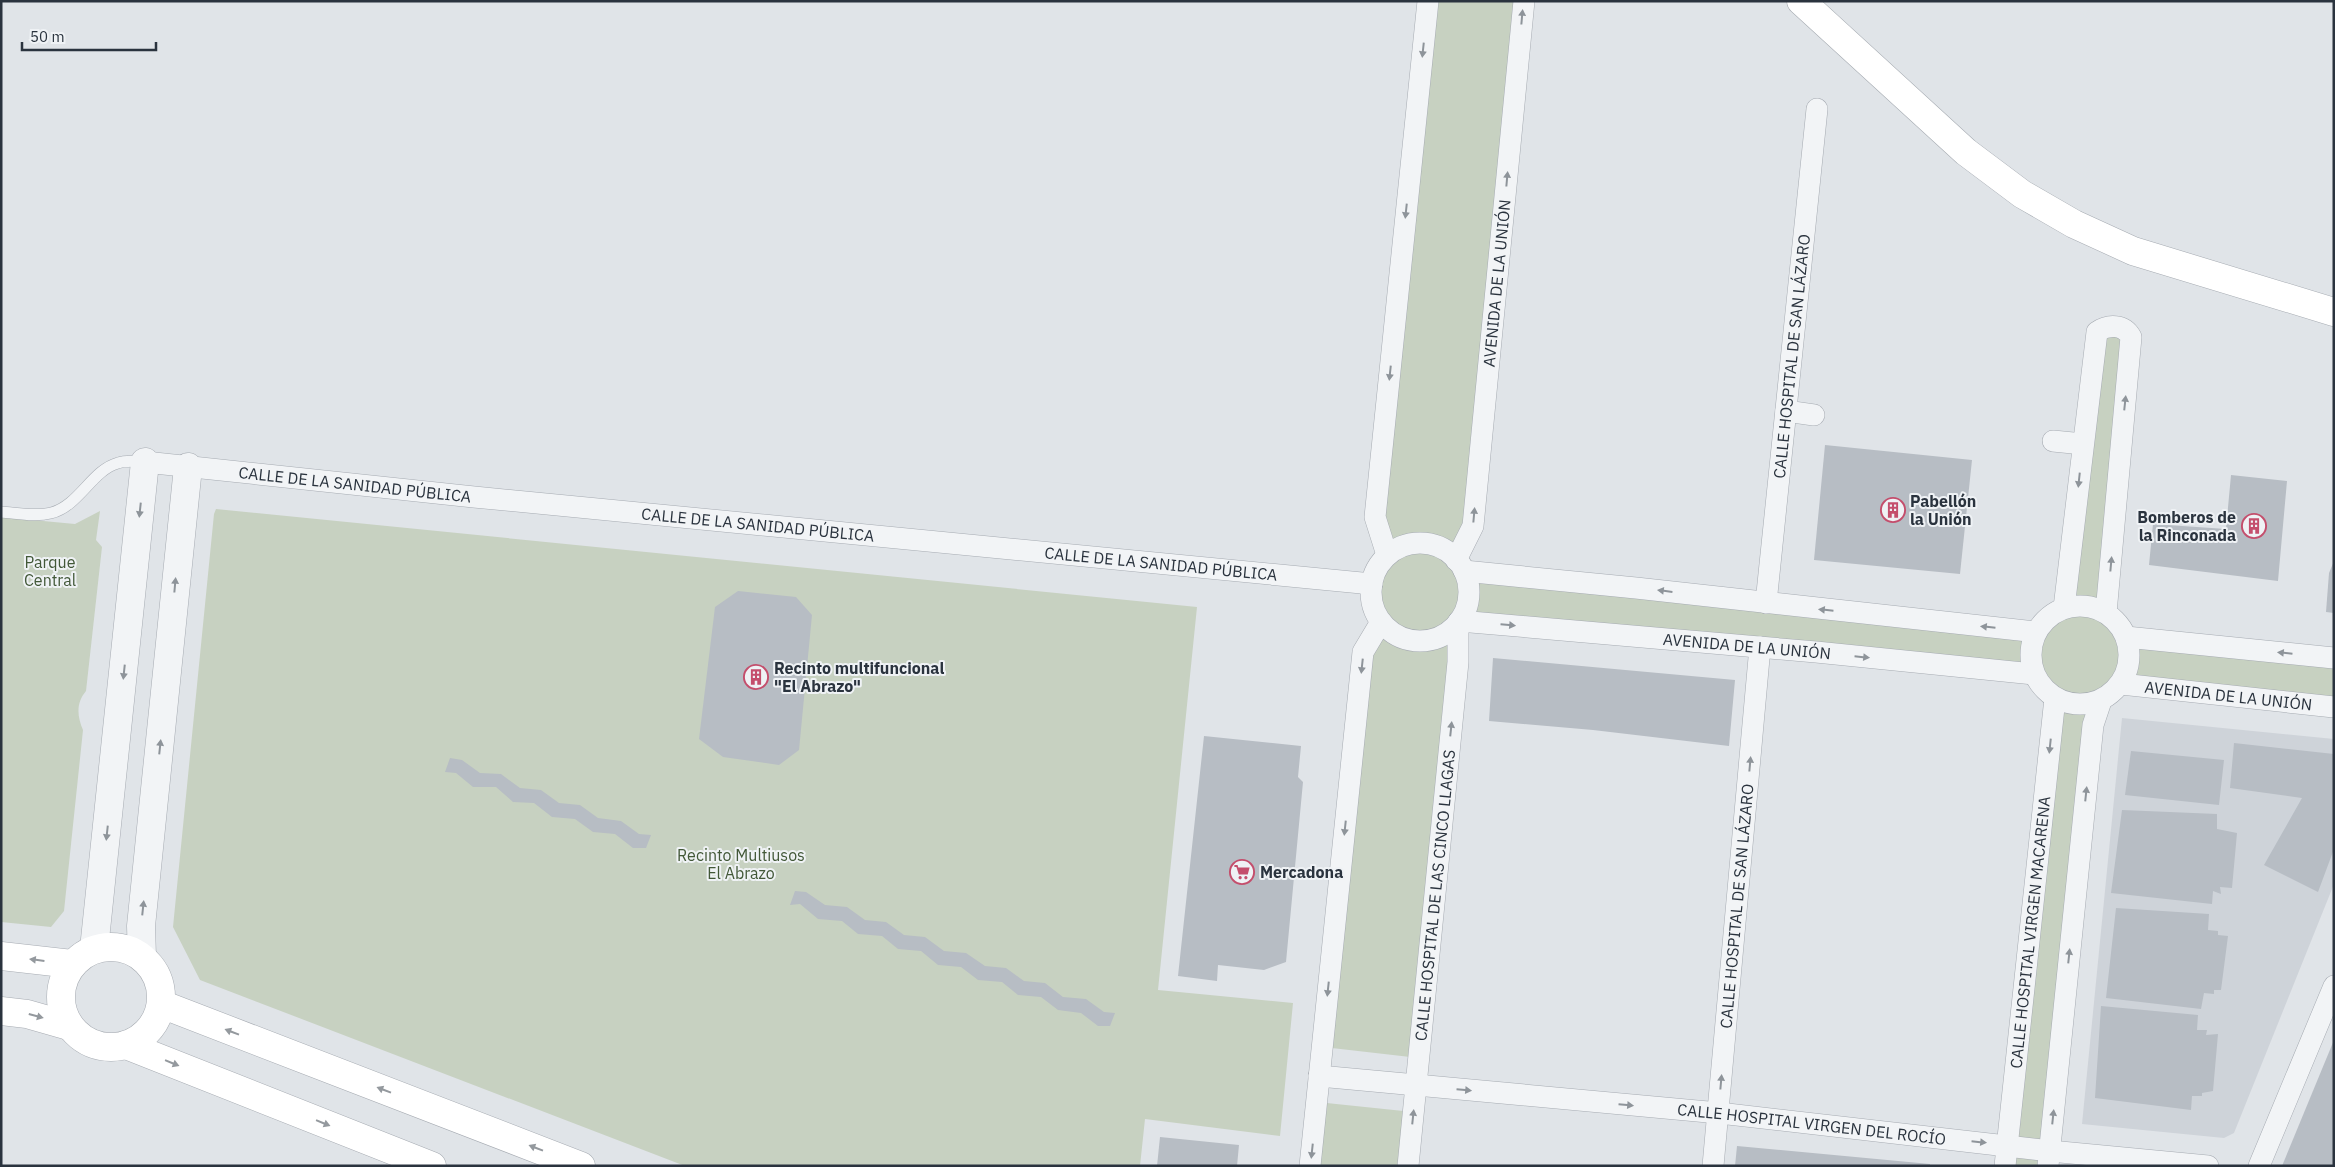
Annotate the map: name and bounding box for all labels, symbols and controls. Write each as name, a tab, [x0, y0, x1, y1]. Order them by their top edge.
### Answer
one-way arrow	[1518, 9, 1526, 25]
scale bar	[22, 20, 156, 52]
text: 50 m	[30, 27, 65, 46]
one-way arrow	[1419, 42, 1427, 58]
one-way arrow	[1503, 171, 1511, 187]
street label: AVENIDA DE LA UNIÓN	[1478, 198, 1515, 368]
one-way arrow	[1402, 204, 1410, 220]
street label: CALLE HOSPITAL DE SAN LÁZARO	[1769, 233, 1814, 479]
one-way arrow	[1386, 365, 1394, 381]
one-way arrow	[2121, 394, 2129, 410]
street label: CALLE DE LA SANIDAD PÚBLICA	[237, 462, 472, 507]
one-way arrow	[2075, 472, 2083, 488]
place label: Pabellón la Unión	[1910, 491, 1976, 529]
building icon: Pabellón la Unión	[1880, 497, 1906, 523]
one-way arrow	[136, 502, 144, 518]
street label: CALLE DE LA SANIDAD PÚBLICA	[640, 503, 875, 546]
one-way arrow	[1470, 507, 1478, 523]
place label: Bomberos de la Rinconada	[2137, 507, 2236, 545]
building icon: Bomberos de la Rinconada	[2241, 513, 2267, 539]
street label: CALLE DE LA SANIDAD PÚBLICA	[1044, 542, 1278, 585]
park label: Parque Central	[24, 552, 76, 590]
one-way arrow	[2107, 556, 2115, 572]
one-way arrow	[171, 577, 179, 593]
one-way arrow	[1656, 587, 1672, 595]
one-way arrow	[1818, 606, 1834, 614]
one-way arrow	[1500, 621, 1516, 629]
one-way arrow	[1980, 623, 1996, 631]
street label: AVENIDA DE LA UNIÓN	[1662, 629, 1832, 663]
one-way arrow	[2277, 648, 2293, 656]
one-way arrow	[1854, 653, 1870, 661]
place label: Recinto multifuncional "El Abrazo"	[774, 658, 944, 696]
one-way arrow	[1358, 658, 1366, 674]
one-way arrow	[120, 664, 128, 680]
building icon: Recinto multifuncional "El Abrazo"	[743, 664, 769, 690]
street label: AVENIDA DE LA UNIÓN	[2144, 677, 2313, 715]
one-way arrow	[1447, 721, 1455, 737]
one-way arrow	[156, 738, 164, 754]
one-way arrow	[2046, 739, 2054, 755]
street label: CALLE HOSPITAL DE LAS CINCO LLAGAS	[1410, 749, 1459, 1042]
one-way arrow	[1746, 755, 1754, 771]
street label: CALLE HOSPITAL DE SAN LÁZARO	[1716, 783, 1758, 1029]
one-way arrow	[2082, 786, 2090, 802]
street label: CALLE HOSPITAL VIRGEN MACARENA	[2005, 795, 2054, 1069]
one-way arrow	[1341, 820, 1349, 836]
one-way arrow	[103, 826, 111, 842]
park label: Recinto Multiusos El Abrazo	[677, 845, 805, 883]
supermarket icon: Mercadona	[1229, 859, 1255, 885]
place label: Mercadona	[1260, 862, 1343, 882]
one-way arrow	[139, 900, 147, 916]
one-way arrow	[2066, 947, 2074, 963]
one-way arrow	[28, 956, 44, 964]
one-way arrow	[1324, 982, 1332, 998]
one-way arrow	[28, 1013, 43, 1021]
one-way arrow	[225, 1027, 239, 1035]
one-way arrow	[165, 1059, 180, 1067]
one-way arrow	[1718, 1074, 1726, 1090]
one-way arrow	[376, 1086, 391, 1094]
one-way arrow	[1457, 1087, 1473, 1095]
street label: CALLE HOSPITAL VIRGEN DEL ROCÍO	[1676, 1099, 1947, 1149]
one-way arrow	[1619, 1101, 1635, 1109]
one-way arrow	[1409, 1109, 1417, 1125]
one-way arrow	[2049, 1109, 2057, 1125]
one-way arrow	[316, 1119, 331, 1127]
one-way arrow	[1972, 1138, 1988, 1146]
one-way arrow	[1308, 1143, 1316, 1159]
one-way arrow	[528, 1144, 543, 1151]

